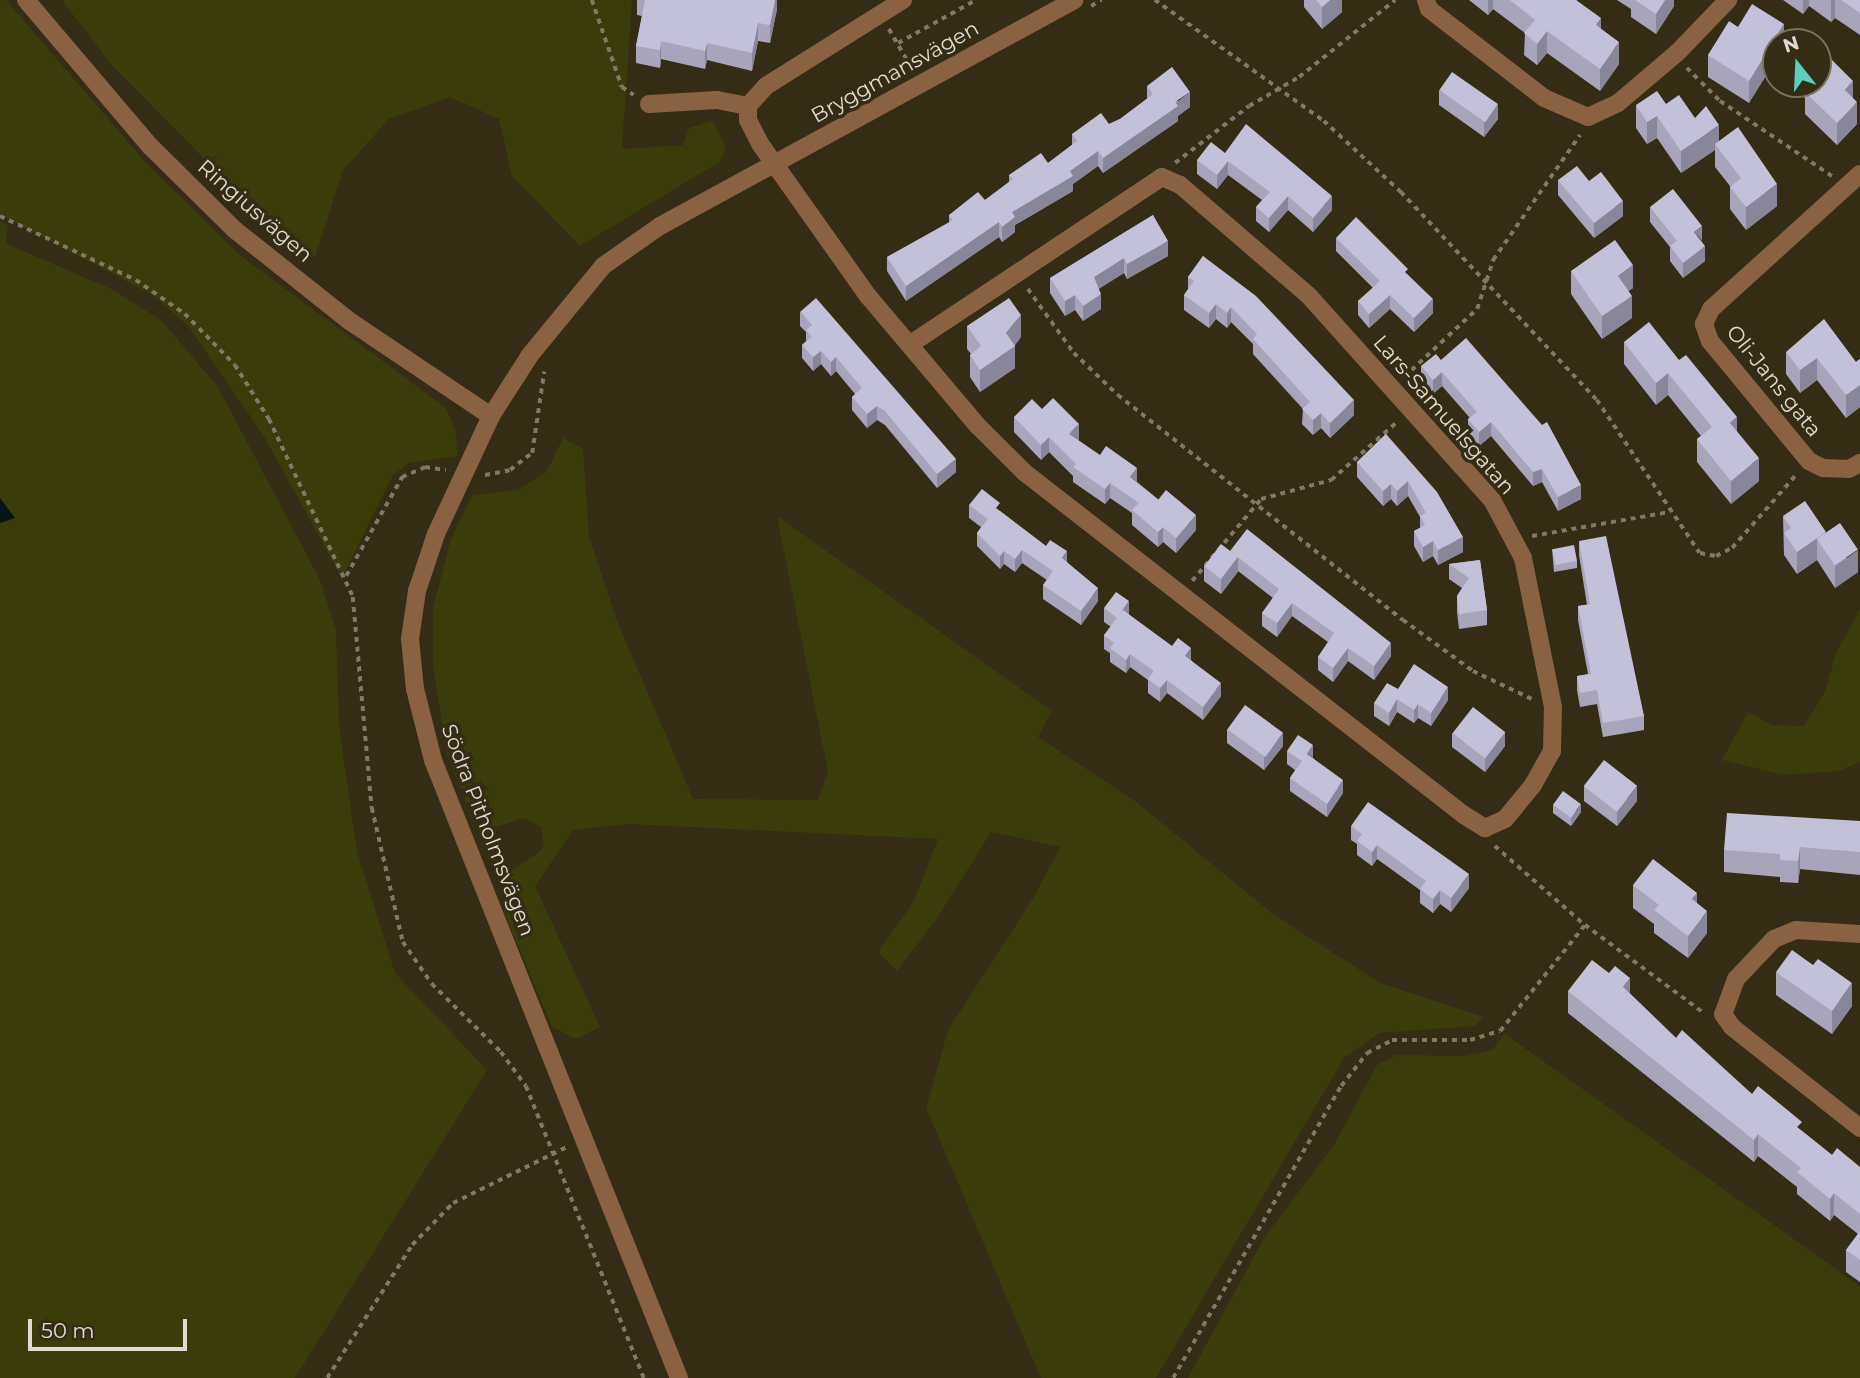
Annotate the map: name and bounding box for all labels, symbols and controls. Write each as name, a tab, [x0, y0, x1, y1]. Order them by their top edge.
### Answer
street label: Bryggmansvägen	[807, 16, 983, 128]
north arrow	[1762, 28, 1832, 98]
text: N	[1780, 31, 1802, 58]
street label: Ringiusvägen	[192, 154, 318, 268]
street label: Oli-Jans gata	[1721, 320, 1827, 442]
street label: Lars-Samuelsgatan	[1368, 330, 1520, 500]
street label: Södra Pitholmsvägen	[436, 721, 540, 939]
scale bar	[32, 1304, 191, 1348]
text: 50 m	[41, 1318, 95, 1343]

